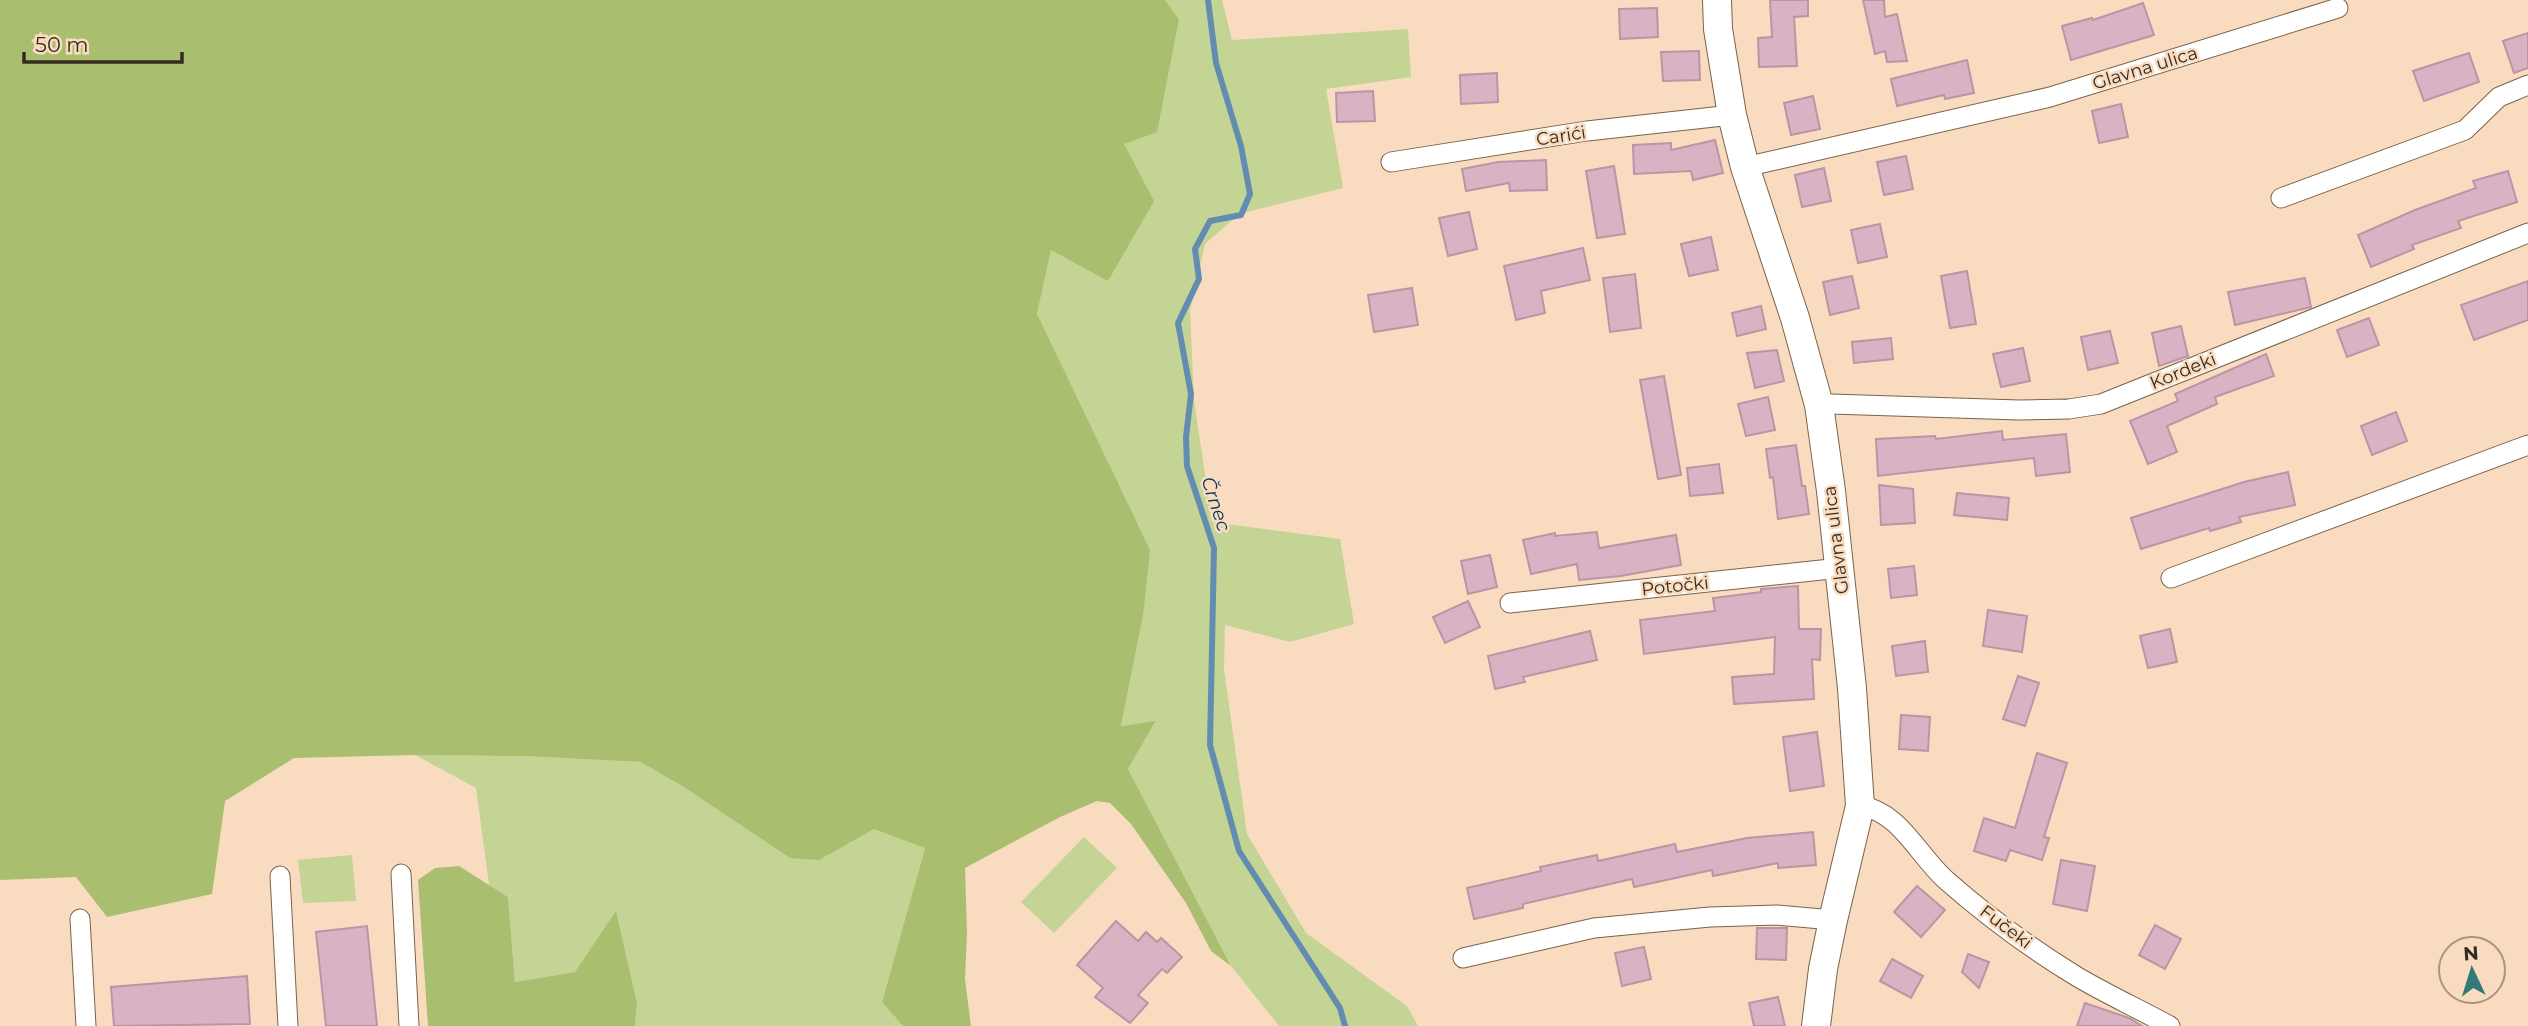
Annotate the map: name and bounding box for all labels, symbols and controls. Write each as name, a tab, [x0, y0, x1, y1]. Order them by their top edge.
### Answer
scale bar	[24, 21, 182, 65]
text: 50 m	[35, 32, 89, 57]
street label: Glavna ulica	[2090, 42, 2200, 94]
street label: Carići	[1535, 121, 1587, 151]
street label: Kordeki	[2147, 348, 2219, 394]
water label: Črnec	[1196, 474, 1236, 535]
street label: Glavna ulica	[1818, 485, 1854, 595]
street label: Potočki	[1640, 572, 1710, 600]
street label: Fučeki	[1976, 900, 2036, 954]
north arrow	[2437, 935, 2507, 1005]
text: N	[2462, 942, 2479, 966]

